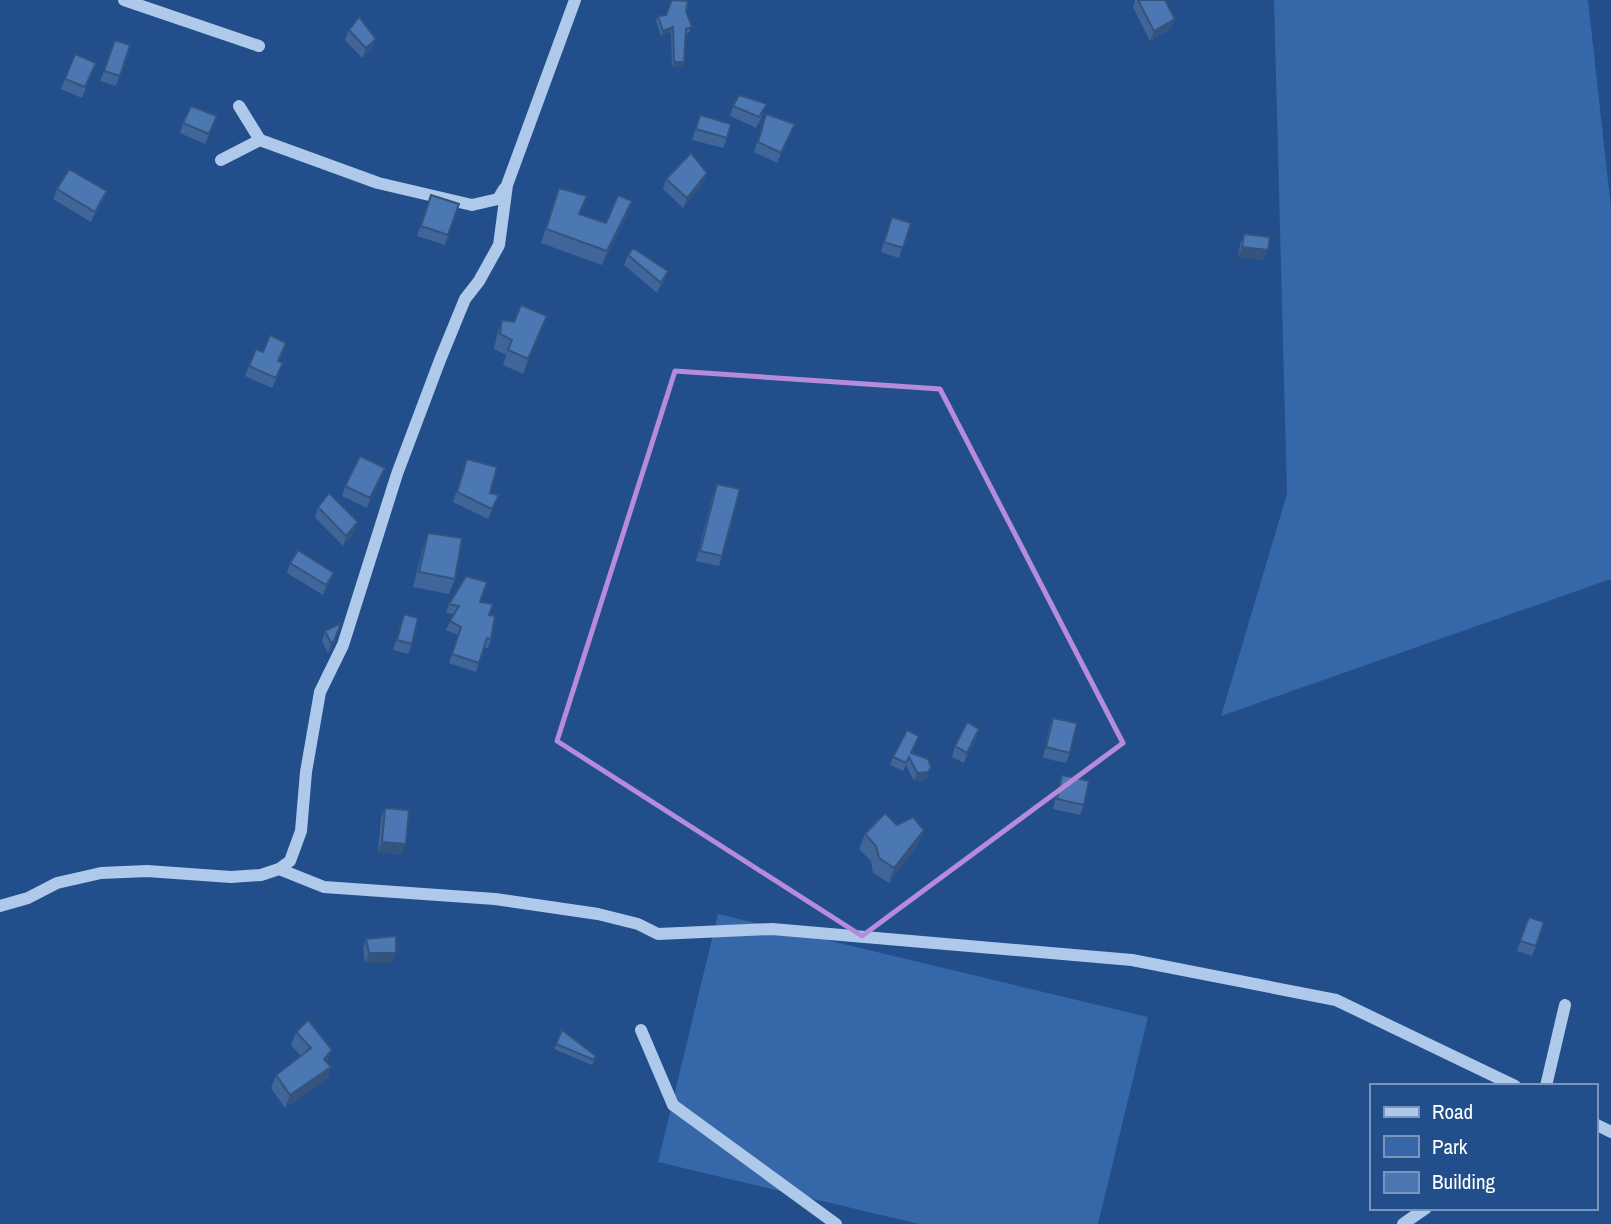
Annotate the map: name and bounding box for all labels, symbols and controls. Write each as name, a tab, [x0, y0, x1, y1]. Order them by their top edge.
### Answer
legend	[1370, 1084, 1597, 1210]
text: Road	[1432, 1097, 1473, 1126]
text: Park	[1432, 1132, 1468, 1161]
text: Building	[1432, 1167, 1496, 1196]

